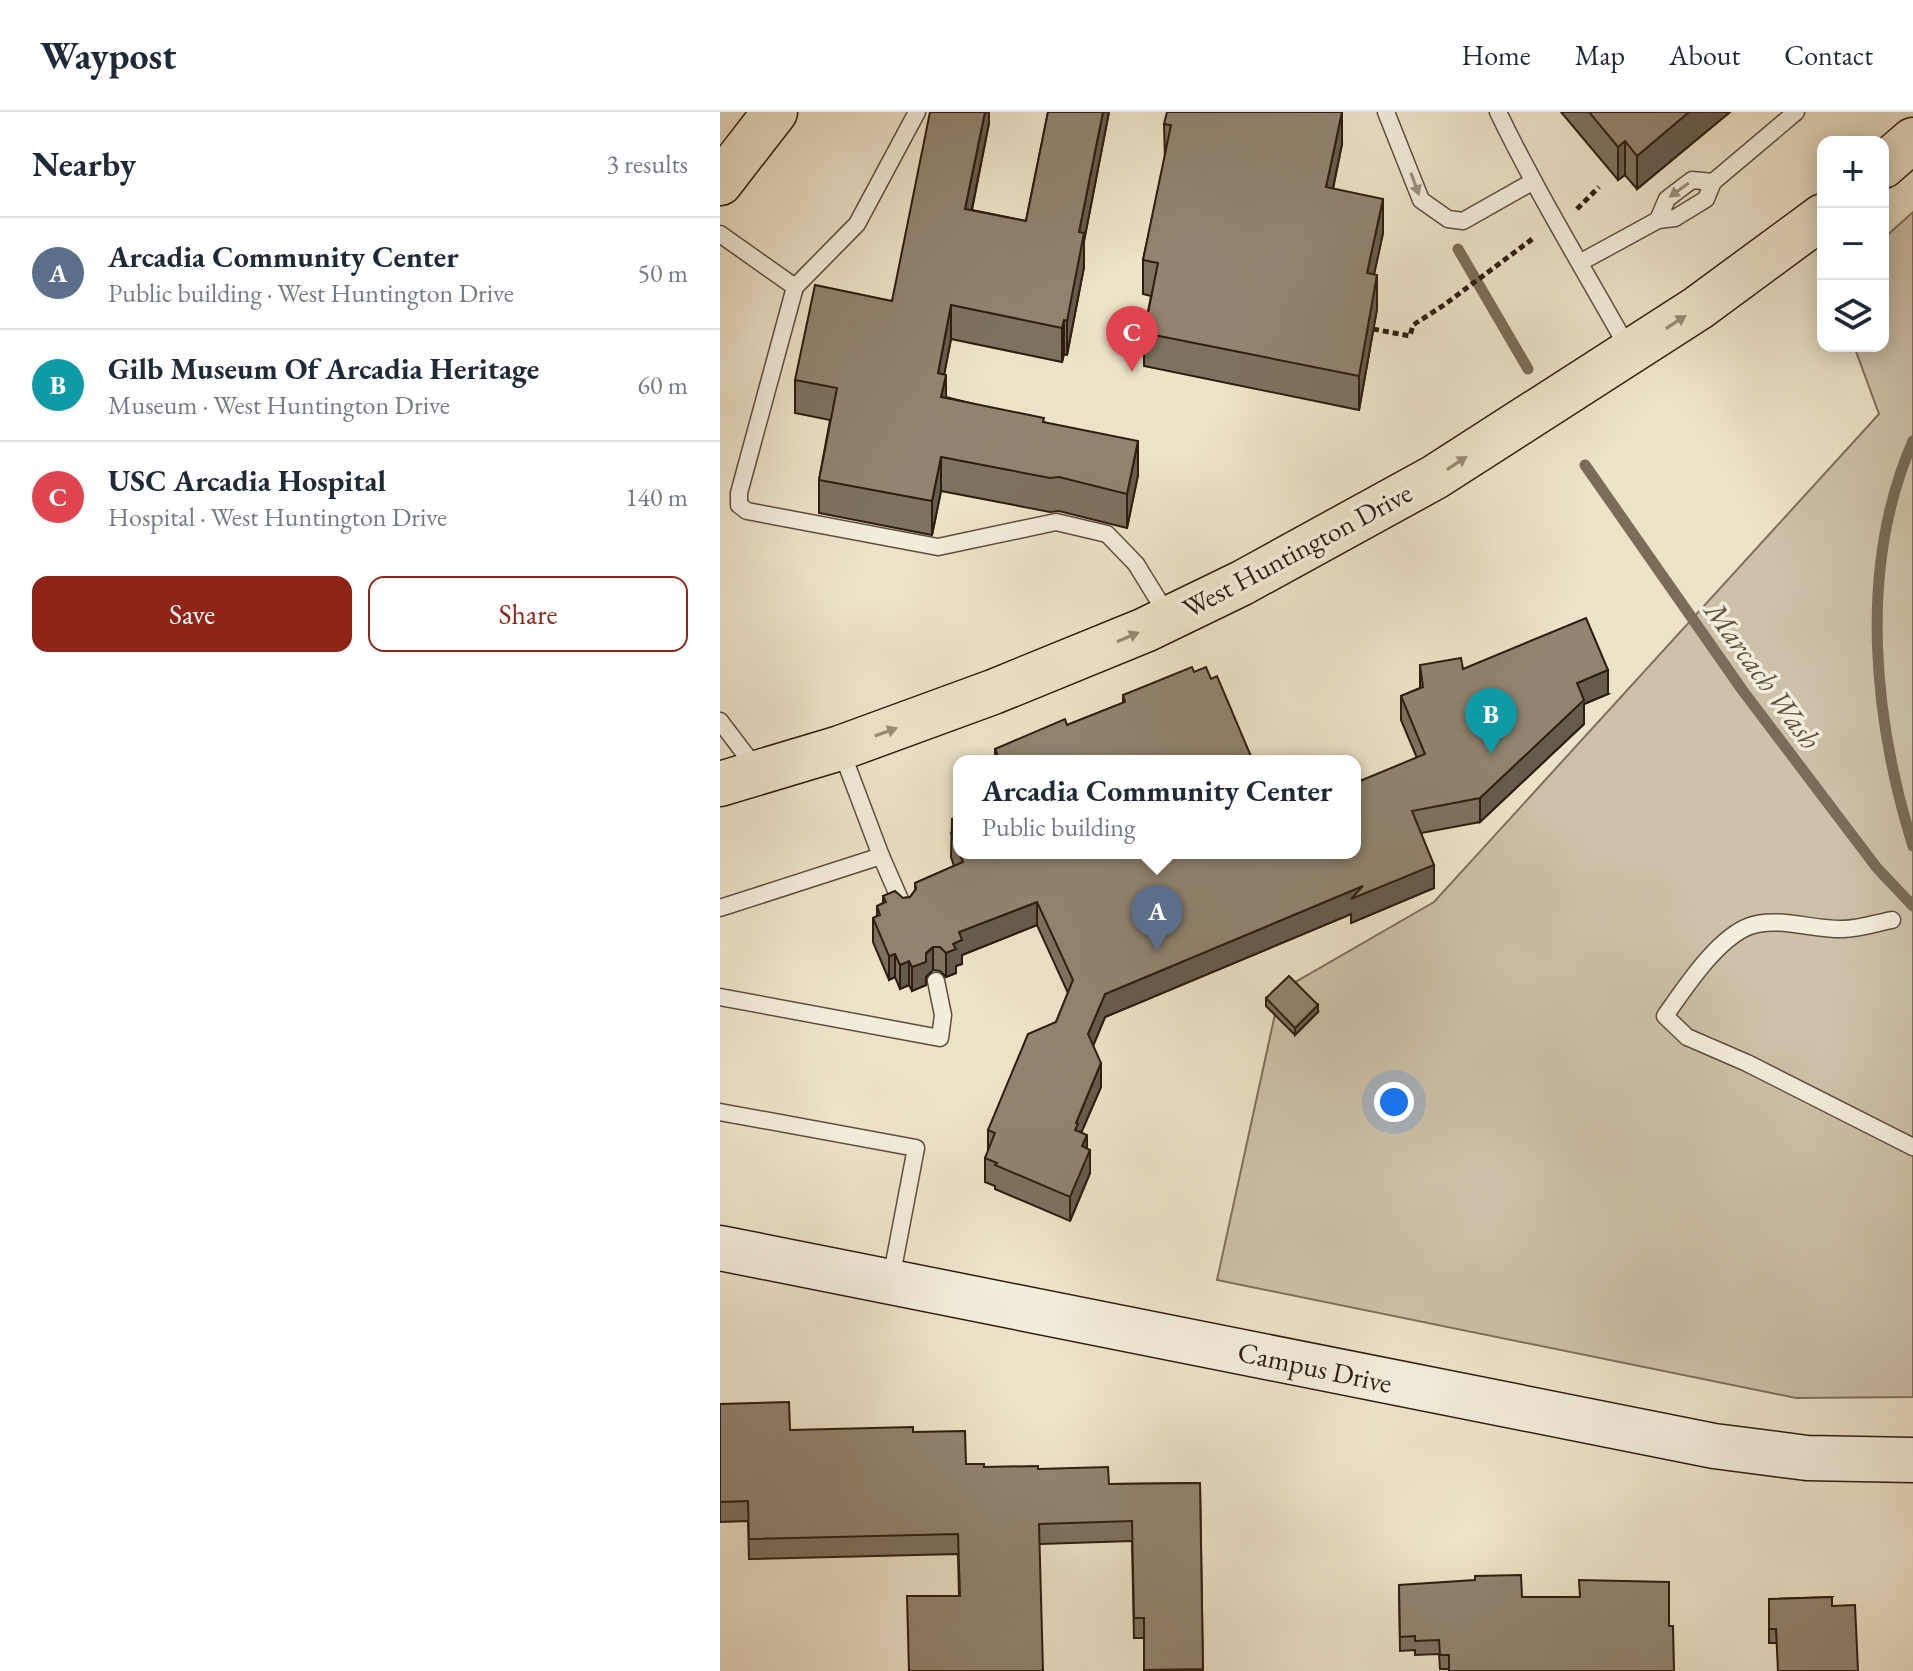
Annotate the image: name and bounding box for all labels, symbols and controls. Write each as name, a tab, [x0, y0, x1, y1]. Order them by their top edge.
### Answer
text: Waypost	[40, 31, 177, 80]
text: Home	[1461, 37, 1531, 73]
text: Map	[1575, 37, 1625, 73]
text: About	[1669, 37, 1740, 73]
text: Contact	[1784, 37, 1873, 73]
map controls	[1817, 136, 1889, 352]
button: +	[1817, 136, 1889, 208]
text: Nearby	[32, 142, 136, 186]
text: 3 results	[607, 147, 688, 181]
one-way arrow	[1409, 173, 1422, 197]
one-way arrow	[1668, 182, 1690, 198]
button: −	[1817, 208, 1889, 280]
text: Arcadia Community Center	[108, 237, 459, 276]
text: A	[49, 256, 67, 290]
text: 50 m	[638, 256, 688, 290]
text: Public building · West Huntington Drive	[108, 276, 514, 310]
button: layers	[1817, 280, 1889, 352]
pin: C	[1106, 306, 1158, 372]
one-way arrow	[1665, 316, 1687, 330]
text: Gilb Museum Of Arcadia Heritage	[108, 349, 539, 388]
text: B	[50, 368, 66, 402]
text: 60 m	[638, 368, 688, 402]
text: Museum · West Huntington Drive	[108, 388, 450, 422]
one-way arrow	[1446, 456, 1468, 470]
text: USC Arcadia Hospital	[108, 461, 386, 500]
street label: West Huntington Drive	[1176, 474, 1418, 626]
text: C	[49, 480, 67, 514]
text: 140 m	[625, 480, 688, 514]
text: Hospital · West Huntington Drive	[108, 500, 447, 534]
button: Save	[32, 576, 352, 652]
button: Share	[368, 576, 688, 652]
water label: Marcach Wash	[1695, 592, 1830, 757]
one-way arrow	[1116, 630, 1140, 643]
pin: B	[1465, 688, 1517, 754]
one-way arrow	[874, 725, 898, 737]
popup	[953, 755, 1361, 859]
text: Arcadia Community Center	[982, 771, 1332, 810]
text: Public building	[982, 810, 1135, 844]
pin: A	[1131, 885, 1183, 951]
your location	[1374, 1082, 1414, 1122]
street label: Campus Drive	[1235, 1333, 1395, 1401]

